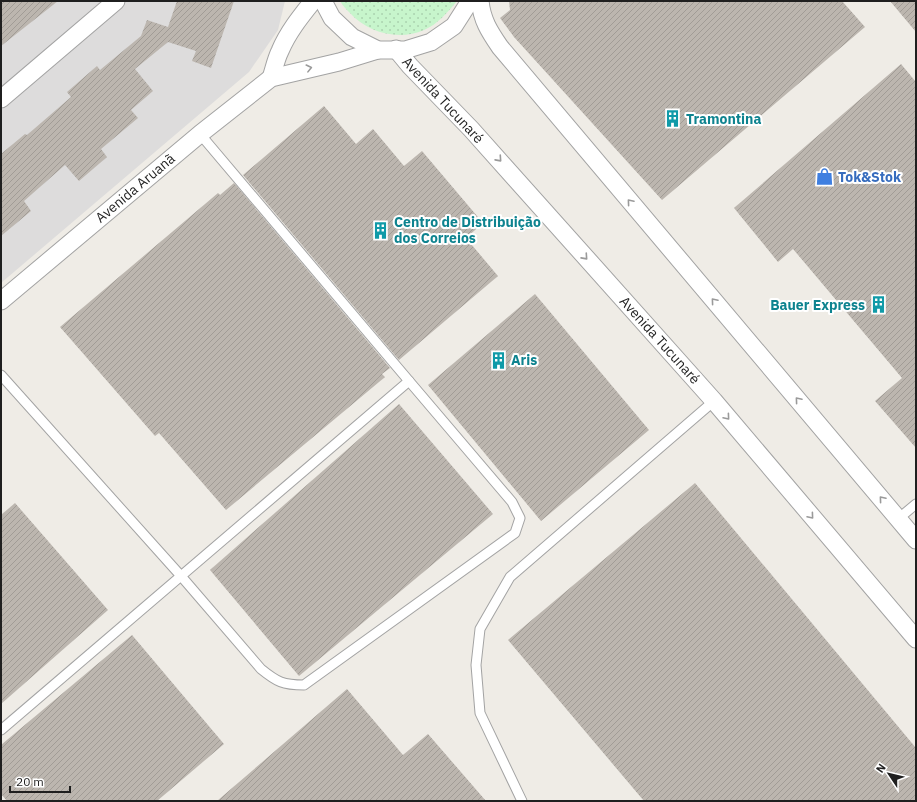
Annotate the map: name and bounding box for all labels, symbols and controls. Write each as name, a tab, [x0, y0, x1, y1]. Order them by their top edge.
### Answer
street label: Avenida Tucunaré	[398, 53, 488, 147]
one-way arrow	[306, 65, 312, 73]
building icon: Tramontina	[663, 109, 683, 129]
place label: Tramontina	[686, 110, 761, 128]
street label: Avenida Aruanã	[91, 149, 179, 227]
one-way arrow	[494, 155, 501, 162]
shop icon: Tok&Stok	[815, 167, 835, 187]
place label: Tok&Stok	[838, 168, 902, 186]
one-way arrow	[628, 199, 635, 206]
place label: Centro de Distribuição dos Correios	[394, 213, 541, 247]
building icon: Centro de Distribuição dos Correios	[371, 220, 391, 240]
one-way arrow	[581, 252, 588, 259]
street label: Avenida Tucunaré	[616, 292, 704, 388]
building icon: Bauer Express	[868, 295, 888, 315]
place label: Bauer Express	[770, 296, 865, 314]
one-way arrow	[712, 298, 719, 305]
building icon: Aris	[488, 350, 508, 370]
place label: Aris	[511, 351, 537, 369]
one-way arrow	[795, 397, 802, 405]
one-way arrow	[723, 412, 730, 419]
one-way arrow	[879, 497, 886, 504]
one-way arrow	[807, 511, 814, 518]
north arrow	[869, 754, 909, 794]
text: N	[873, 761, 889, 776]
scale bar	[10, 768, 70, 794]
text: 20 m	[16, 774, 44, 789]

